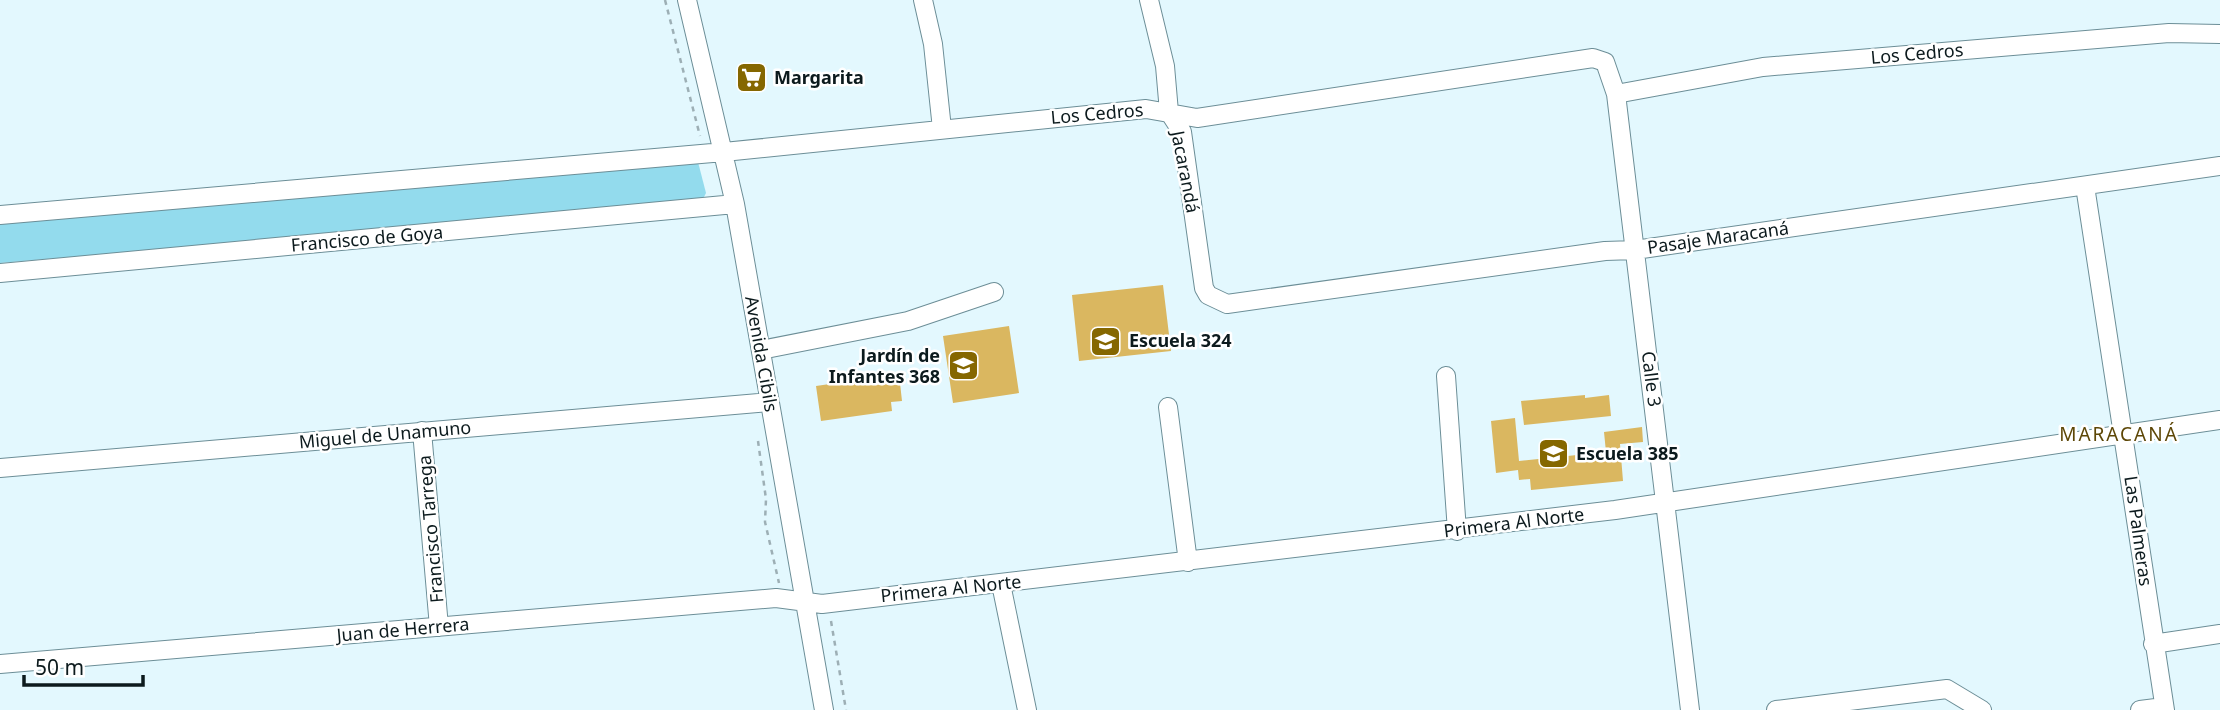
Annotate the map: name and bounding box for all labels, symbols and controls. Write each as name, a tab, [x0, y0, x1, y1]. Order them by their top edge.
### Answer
street label: Los Cedros	[1870, 37, 1964, 69]
supermarket icon: Margarita	[734, 61, 768, 95]
place label: Margarita	[774, 65, 864, 89]
street label: Los Cedros	[1050, 97, 1144, 129]
street label: Jacarandá	[1166, 127, 1206, 215]
street label: Pasaje Maracaná	[1646, 215, 1790, 259]
street label: Francisco de Goya	[290, 219, 444, 257]
street label: Avenida Cibils	[740, 294, 784, 414]
school or university icon: Escuela 324	[1089, 324, 1123, 358]
place label: Escuela 324	[1129, 328, 1232, 352]
place label: Jardín de Infantes 368	[829, 343, 940, 388]
school or university icon: Jardín de Infantes 368	[946, 349, 980, 383]
street label: Calle 3	[1637, 350, 1667, 408]
street label: Miguel de Unamuno	[298, 415, 472, 453]
district label: MARACANÁ	[2059, 421, 2179, 447]
school or university icon: Escuela 385	[1536, 437, 1570, 471]
place label: Escuela 385	[1576, 441, 1679, 465]
street label: Francisco Tarrega	[412, 454, 448, 604]
street label: Las Palmeras	[2119, 474, 2159, 588]
street label: Primera Al Norte	[1442, 501, 1585, 543]
street label: Primera Al Norte	[879, 569, 1022, 607]
street label: Juan de Herrera	[334, 611, 470, 647]
scale bar	[24, 644, 144, 688]
text: 50 m	[35, 653, 84, 681]

